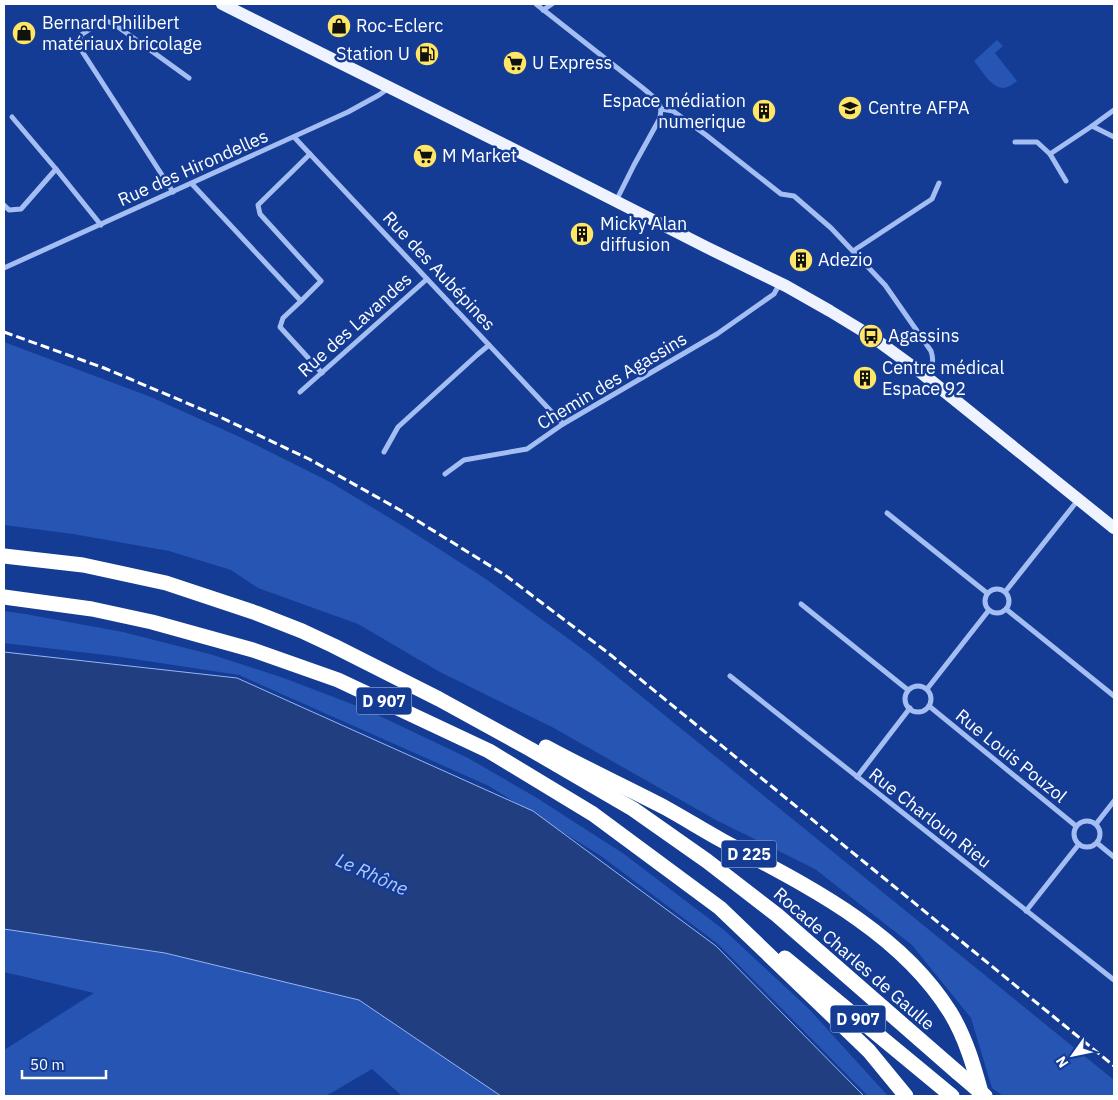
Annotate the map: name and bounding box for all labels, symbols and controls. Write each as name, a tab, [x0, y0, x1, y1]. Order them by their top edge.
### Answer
place label: Bernard Philibert matériaux bricolage	[42, 11, 202, 55]
shop icon: Roc-Eclerc	[326, 13, 352, 39]
place label: Roc-Eclerc	[356, 14, 443, 37]
shop icon: Bernard Philibert matériaux bricolage	[11, 20, 37, 46]
fuel station icon: Station U	[414, 41, 440, 67]
place label: Station U	[336, 42, 410, 65]
supermarket icon: U Express	[502, 50, 528, 76]
place label: U Express	[532, 51, 612, 74]
place label: Espace médiation numerique	[602, 89, 746, 133]
school or university icon: Centre AFPA	[837, 95, 863, 121]
place label: Centre AFPA	[868, 96, 970, 119]
building icon: Espace médiation numerique	[751, 98, 777, 124]
street label: Rue des Hirondelles	[114, 124, 271, 211]
supermarket icon: M Market	[412, 143, 438, 169]
place label: M Market	[442, 144, 517, 167]
street label: Rue des Aubépines	[378, 206, 501, 335]
place label: Micky Alan diffusion	[600, 212, 687, 256]
building icon: Micky Alan diffusion	[569, 221, 595, 247]
building icon: Adezio	[788, 247, 814, 273]
place label: Adezio	[818, 248, 873, 271]
street label: Rue des Lavandes	[293, 267, 416, 382]
bus stop icon: Agassins	[858, 323, 884, 349]
place label: Agassins	[888, 324, 960, 347]
street label: Chemin des Agassins	[533, 327, 691, 434]
place label: Centre médical Espace 92	[882, 356, 1004, 400]
building icon: Centre médical Espace 92	[852, 365, 878, 391]
road number: D 907	[356, 688, 412, 714]
street label: Rue Louis Pouzol	[951, 704, 1072, 808]
street label: Rue Charloun Rieu	[864, 763, 996, 873]
road number: D 225	[722, 841, 776, 868]
water label: Le Rhône	[332, 847, 412, 901]
street label: Rocade Charles de Gaulle	[769, 882, 940, 1035]
road number: D 907	[830, 1006, 886, 1032]
north arrow	[1048, 1030, 1098, 1080]
scale bar	[22, 1048, 106, 1080]
text: N	[1052, 1053, 1072, 1071]
text: 50 m	[30, 1055, 65, 1074]

